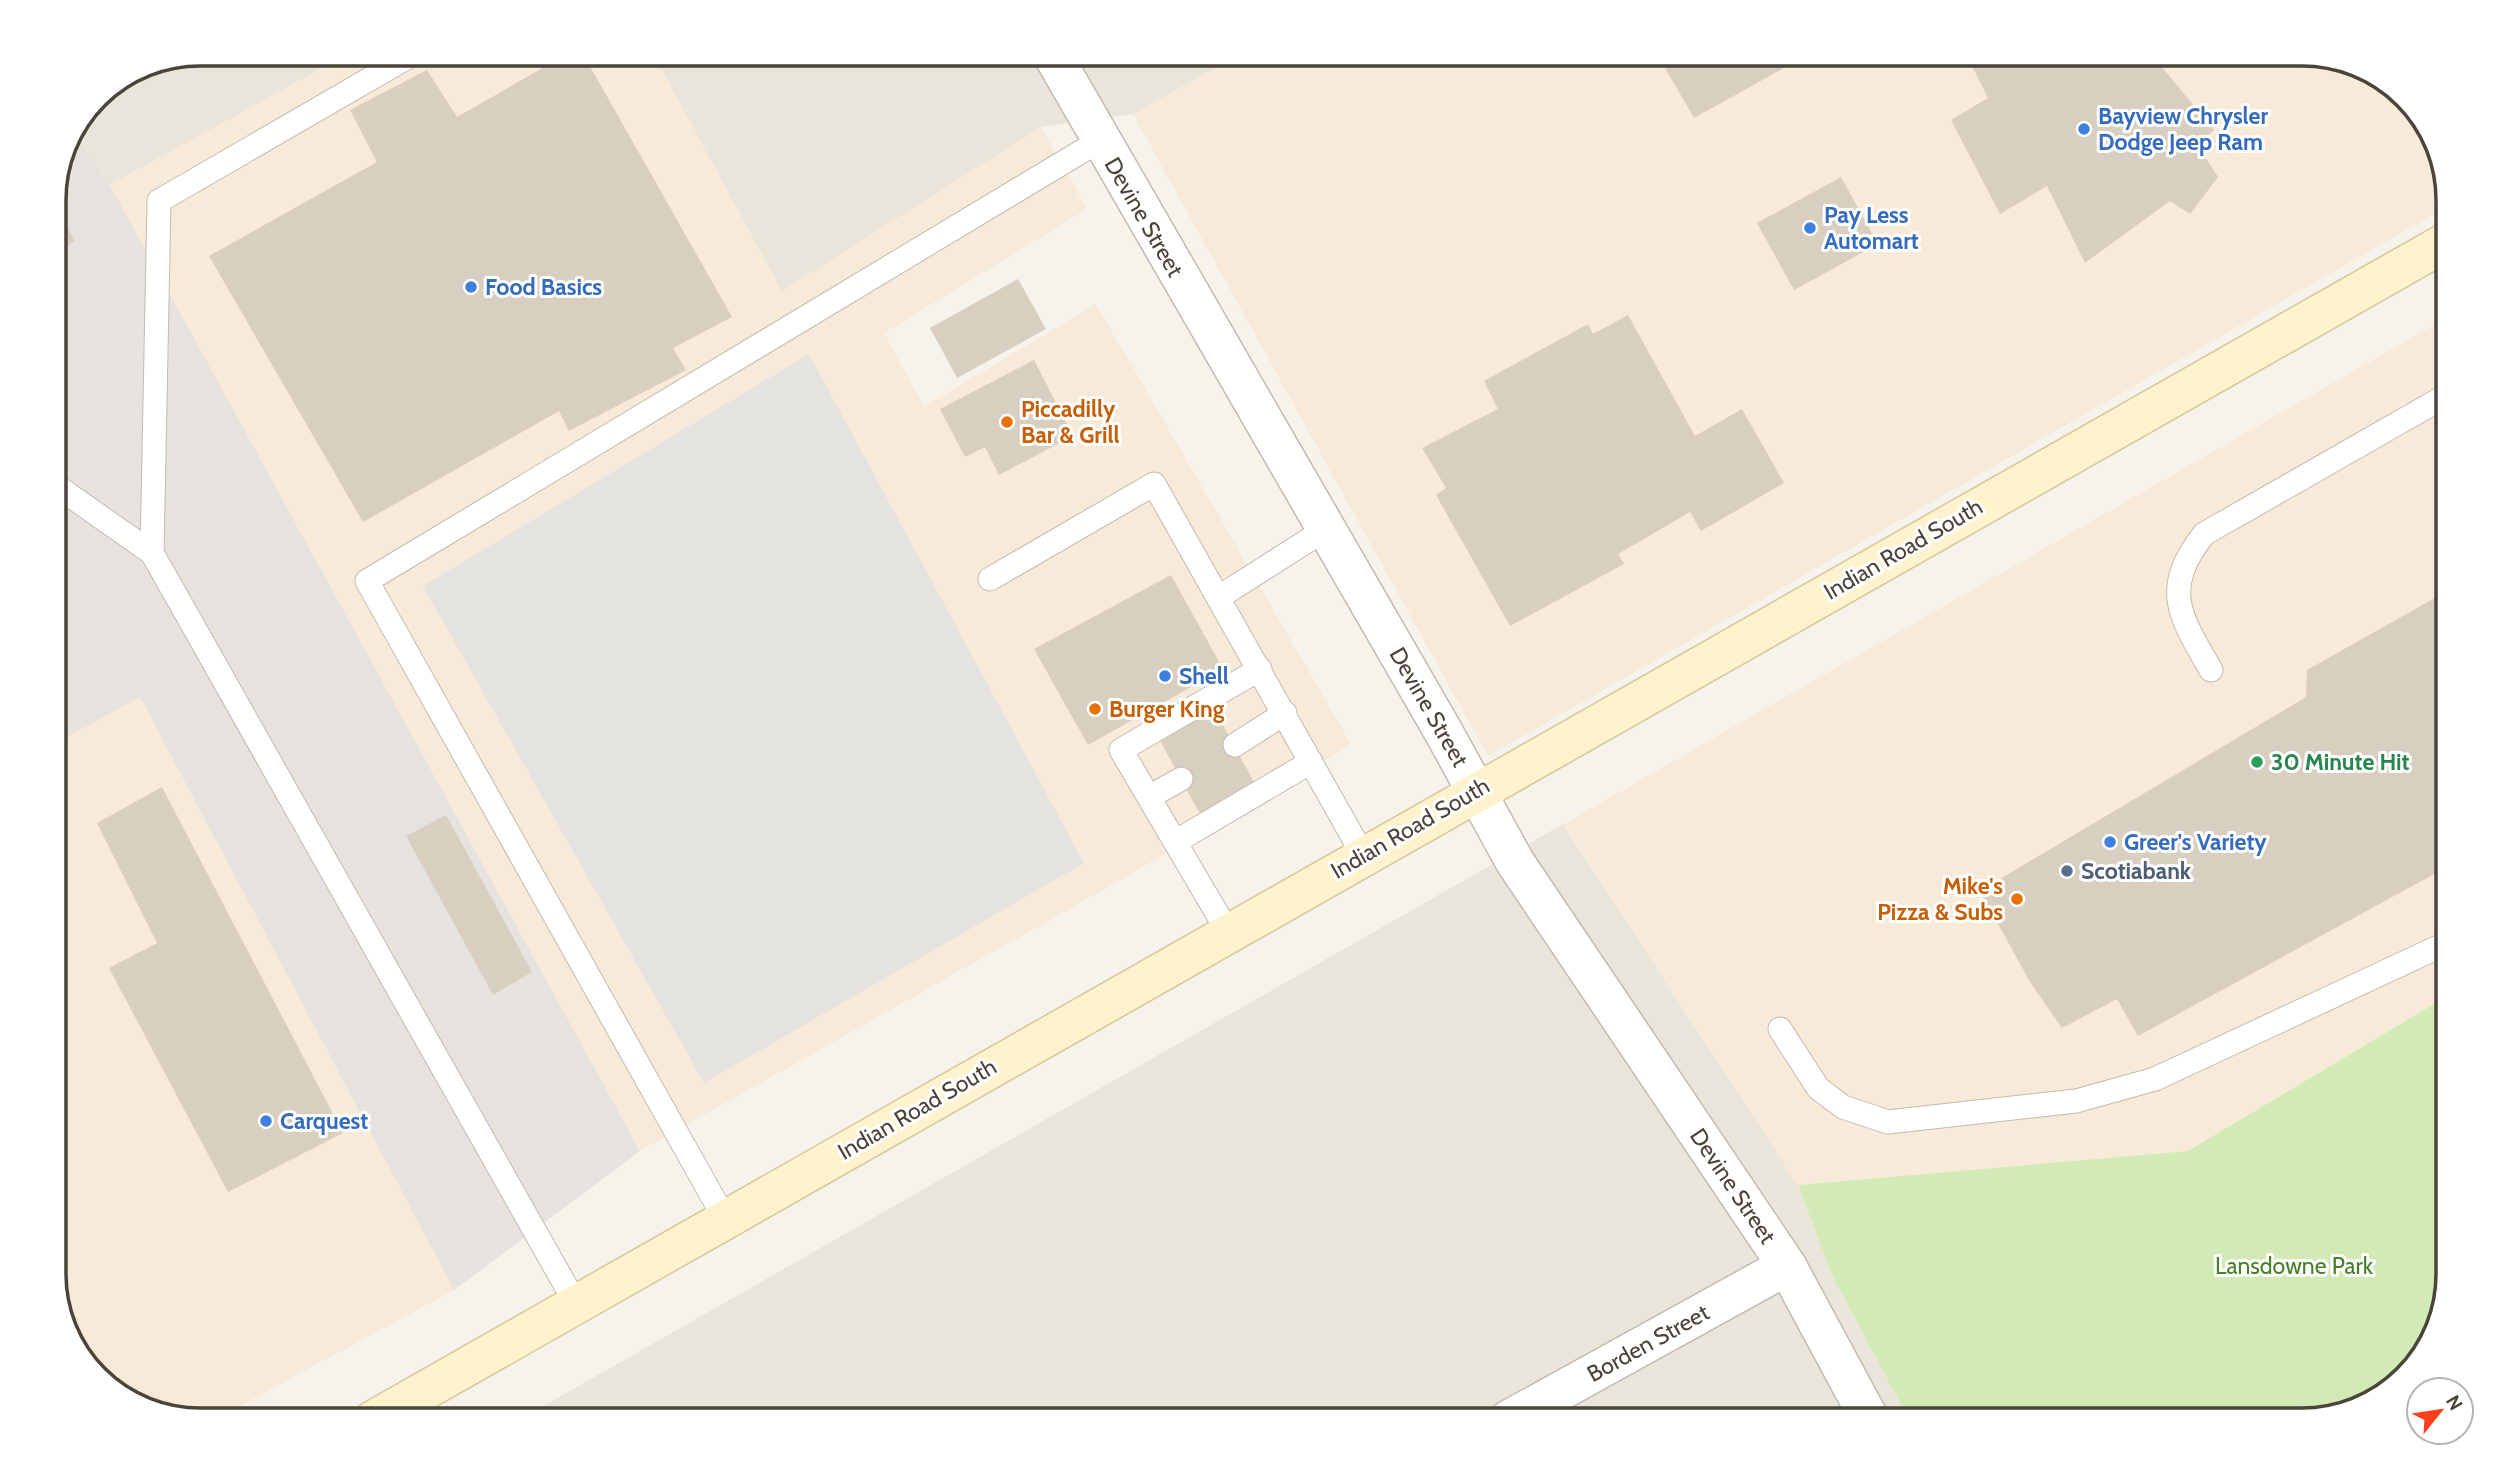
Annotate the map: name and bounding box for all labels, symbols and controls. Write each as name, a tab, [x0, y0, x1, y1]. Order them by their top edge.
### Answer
place label: Bayview Chrysler Dodge Jeep Ram	[2098, 102, 2268, 156]
marker: Bayview Chrysler Dodge Jeep Ram	[2076, 121, 2092, 137]
street label: Devine Street	[1099, 152, 1190, 282]
place label: Pay Less Automart	[1824, 201, 1919, 255]
marker: Pay Less Automart	[1802, 220, 1818, 236]
place label: Food Basics	[485, 273, 602, 301]
marker: Food Basics	[463, 279, 479, 295]
place label: Piccadilly Bar & Grill	[1021, 395, 1120, 449]
marker: Piccadilly Bar & Grill	[999, 414, 1015, 430]
street label: Indian Road South	[1819, 492, 1987, 606]
street label: Devine Street	[1384, 642, 1475, 772]
place label: Shell	[1179, 662, 1229, 690]
marker: Shell	[1157, 668, 1173, 684]
place label: Burger King	[1109, 695, 1225, 723]
marker: Burger King	[1087, 701, 1103, 717]
place label: 30 Minute Hit	[2271, 748, 2410, 776]
marker: 30 Minute Hit	[2249, 754, 2265, 770]
street label: Indian Road South	[1326, 771, 1494, 885]
place label: Greer's Variety	[2124, 828, 2267, 856]
marker: Greer's Variety	[2102, 834, 2118, 850]
place label: Scotiabank	[2081, 857, 2192, 885]
marker: Scotiabank	[2059, 863, 2075, 879]
place label: Mike's Pizza & Subs	[1877, 872, 2003, 926]
marker: Mike's Pizza & Subs	[2009, 891, 2025, 907]
street label: Indian Road South	[833, 1052, 1001, 1166]
place label: Carquest	[280, 1107, 368, 1135]
marker: Carquest	[258, 1113, 274, 1129]
street label: Devine Street	[1684, 1123, 1782, 1249]
park label: Lansdowne Park	[2215, 1252, 2374, 1280]
street label: Borden Street	[1582, 1298, 1714, 1388]
north arrow	[2405, 1376, 2475, 1446]
text: N	[2441, 1391, 2468, 1414]

